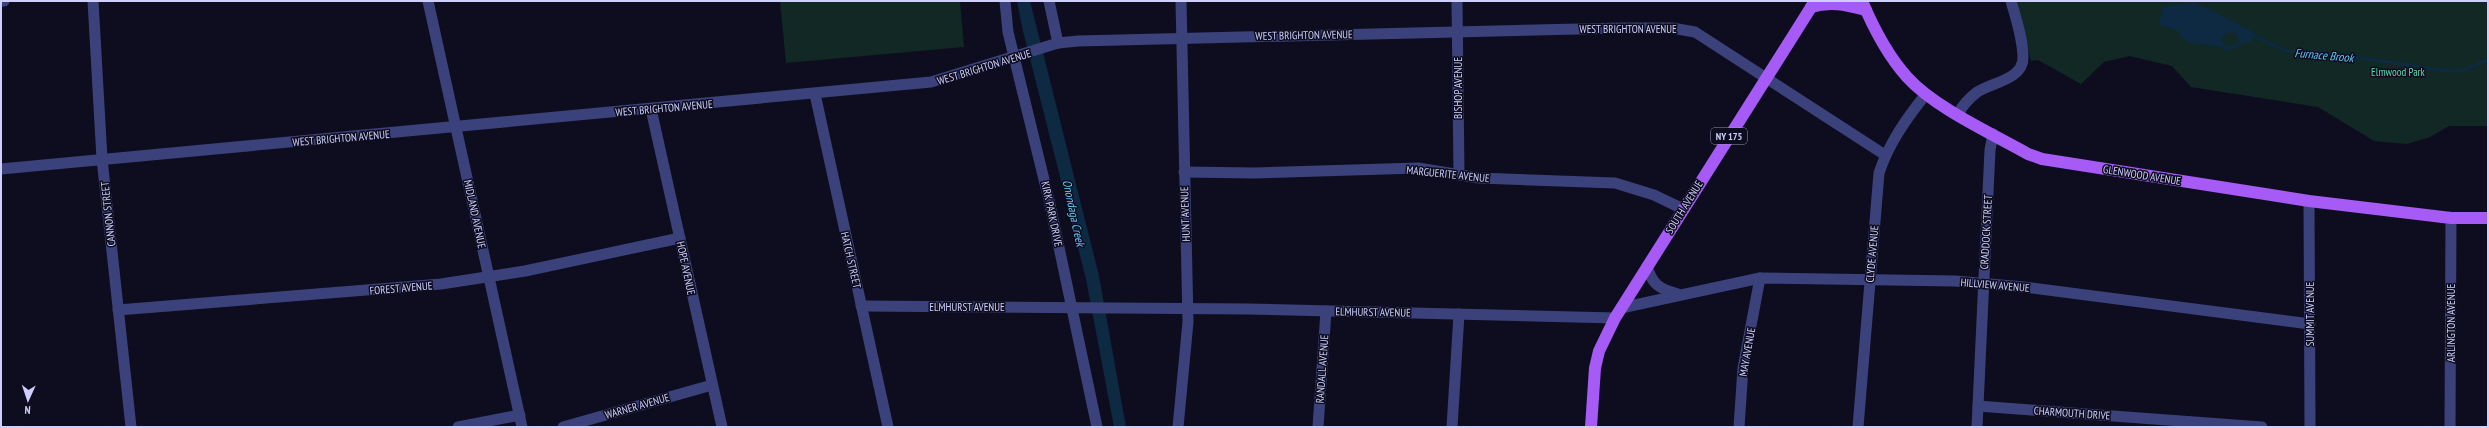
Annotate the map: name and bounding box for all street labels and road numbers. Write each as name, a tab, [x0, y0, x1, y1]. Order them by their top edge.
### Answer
street label: WEST BRIGHTON AVENUE	[1579, 22, 1677, 36]
street label: WEST BRIGHTON AVENUE	[1255, 27, 1353, 43]
street label: WEST BRIGHTON AVENUE	[935, 46, 1033, 88]
street label: BISHOP AVENUE	[1451, 57, 1465, 119]
street label: WEST BRIGHTON AVENUE	[615, 97, 713, 119]
street label: WEST BRIGHTON AVENUE	[292, 127, 390, 149]
road number: NY 175	[1711, 128, 1747, 144]
street label: GLENWOOD AVENUE	[2102, 162, 2182, 188]
street label: MARGUERITE AVENUE	[1406, 163, 1491, 185]
street label: SOUTH AVENUE	[1662, 177, 1706, 236]
street label: MIDLAND AVENUE	[461, 178, 489, 250]
street label: KIRK PARK DRIVE	[1038, 180, 1066, 248]
street label: CANNON STREET	[98, 181, 118, 247]
street label: HUNT AVENUE	[1177, 186, 1193, 242]
street label: CRADDOCK STREET	[1977, 194, 1995, 270]
street label: CLYDE AVENUE	[1863, 225, 1881, 283]
street label: HATCH STREET	[838, 230, 864, 290]
street label: HOPE AVENUE	[673, 240, 699, 296]
street label: HILLVIEW AVENUE	[1960, 275, 2030, 295]
street label: FOREST AVENUE	[369, 278, 433, 298]
street label: SUMMIT AVENUE	[2303, 281, 2317, 346]
street label: ARLINGTON AVENUE	[2444, 284, 2458, 362]
street label: ELMHURST AVENUE	[929, 300, 1005, 314]
street label: ELMHURST AVENUE	[1335, 304, 1411, 320]
street label: MAY AVENUE	[1736, 326, 1758, 378]
street label: RANDALL AVENUE	[1313, 334, 1331, 404]
street label: WARNER AVENUE	[603, 390, 671, 422]
street label: CHARMOUTH DRIVE	[2033, 403, 2111, 423]

